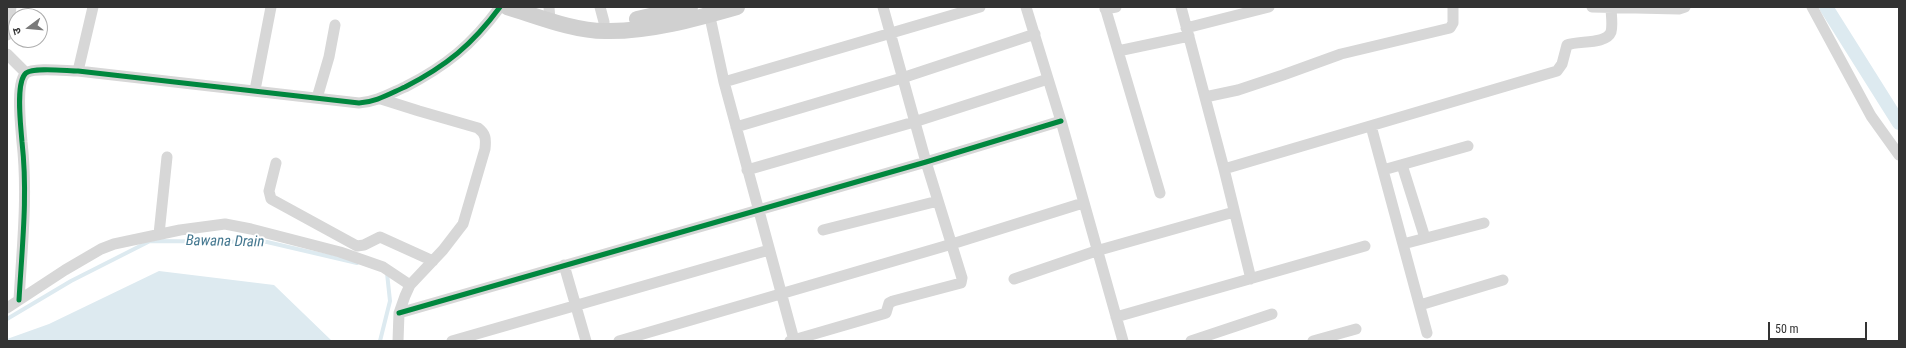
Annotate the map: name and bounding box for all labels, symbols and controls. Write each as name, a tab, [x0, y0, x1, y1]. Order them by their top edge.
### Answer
north arrow	[8, 8, 48, 48]
text: उ	[10, 26, 24, 36]
water label: Bawana Drain	[186, 232, 264, 252]
scale bar	[1770, 314, 1869, 340]
text: 50 m	[1775, 322, 1799, 336]

